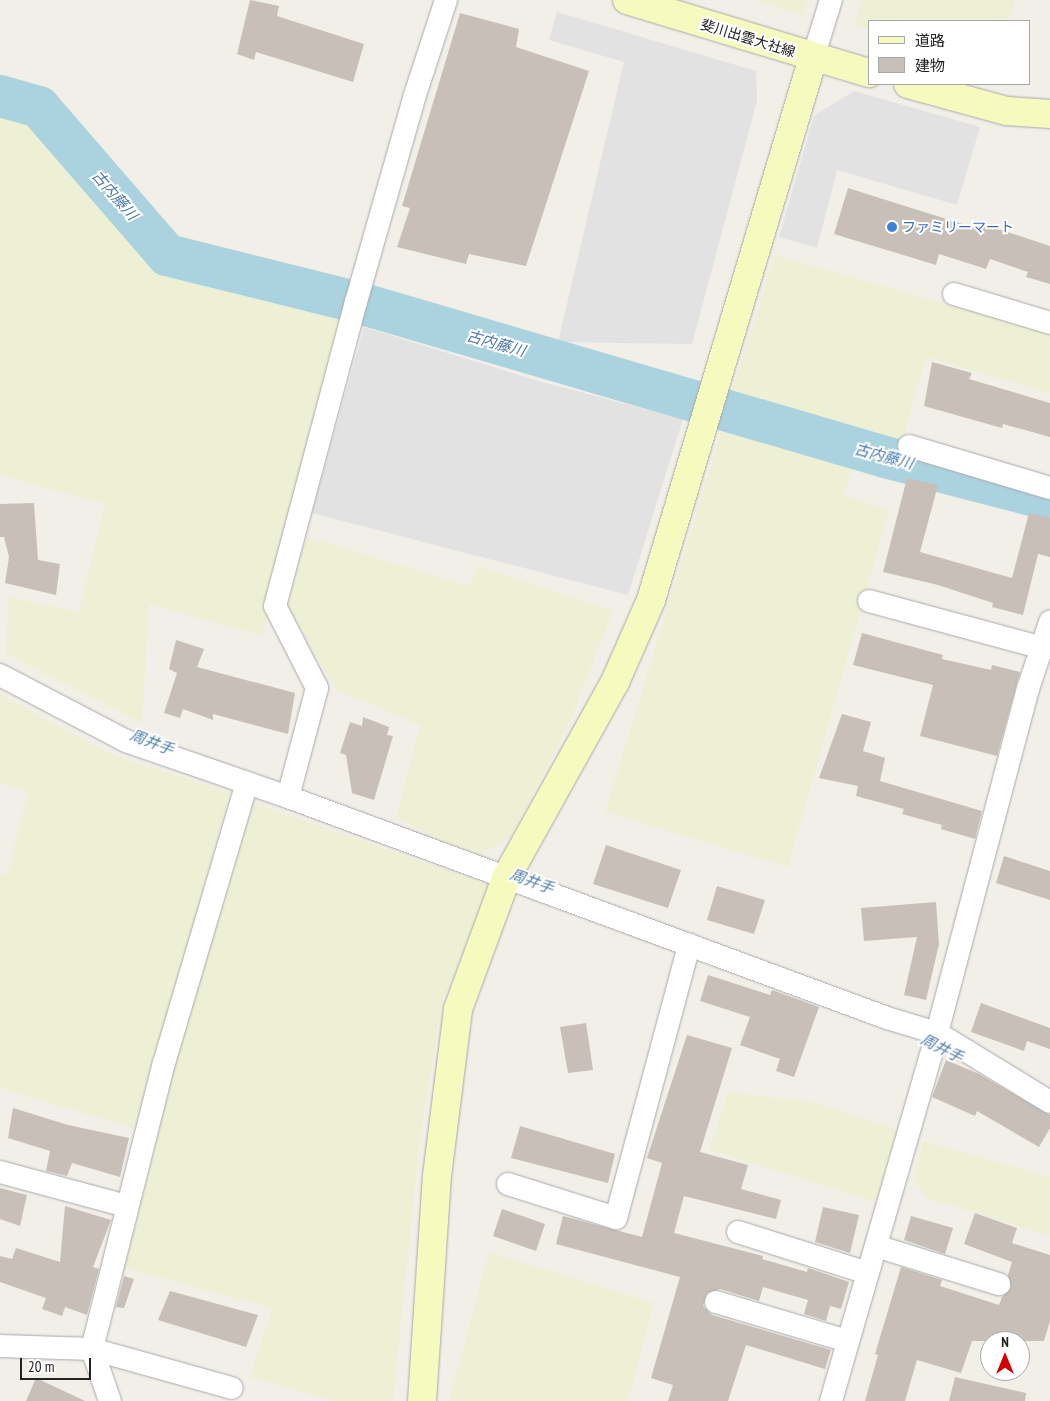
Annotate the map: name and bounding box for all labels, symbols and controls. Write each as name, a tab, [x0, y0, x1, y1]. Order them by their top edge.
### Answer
street label: 斐川出雲大社線	[699, 16, 797, 60]
legend	[868, 20, 1030, 85]
text: 道路	[915, 31, 945, 50]
text: 建物	[915, 56, 945, 75]
water label: 古内藤川	[89, 166, 141, 224]
place label: ファミリーマート	[902, 219, 1014, 235]
marker: ファミリーマート	[886, 221, 898, 233]
water label: 古内藤川	[465, 326, 527, 360]
water label: 古内藤川	[853, 440, 915, 472]
water label: 周井手	[128, 726, 176, 758]
water label: 周井手	[508, 865, 556, 897]
water label: 周井手	[918, 1030, 966, 1066]
north arrow	[980, 1331, 1030, 1381]
text: N	[1001, 1333, 1009, 1351]
scale bar	[22, 1348, 94, 1380]
text: 20 m	[28, 1357, 54, 1376]

